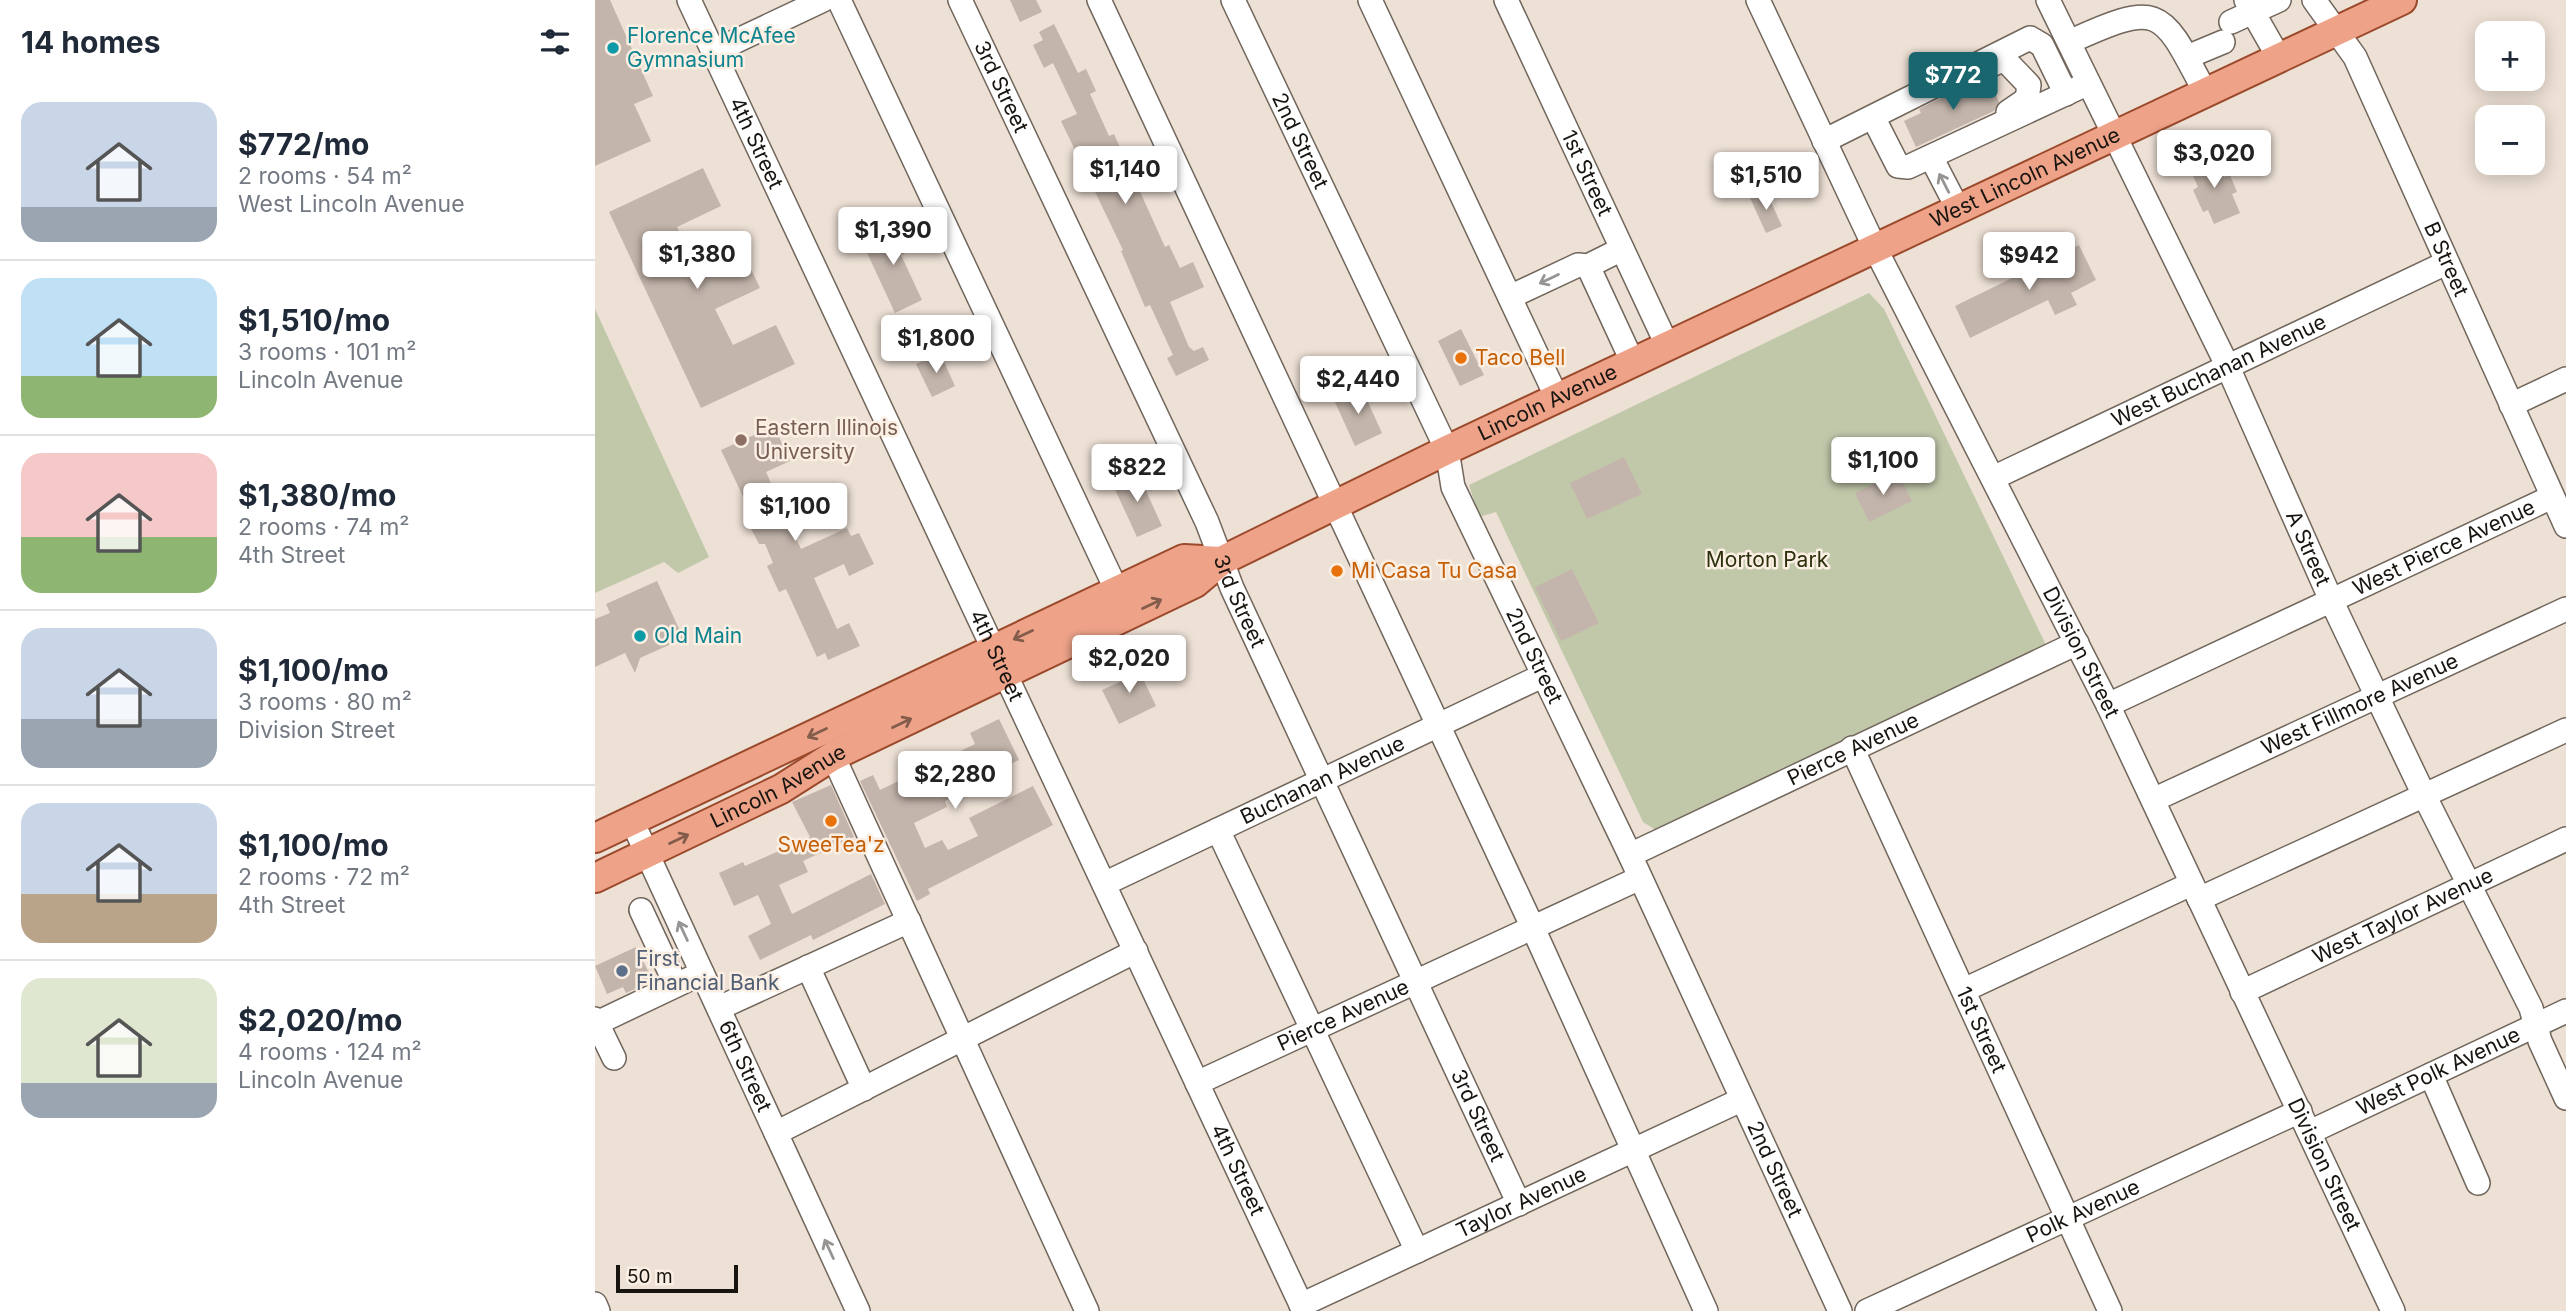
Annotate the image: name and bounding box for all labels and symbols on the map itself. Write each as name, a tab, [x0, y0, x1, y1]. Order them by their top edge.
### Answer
place label: Florence McAfee Gymnasium	[627, 23, 796, 72]
street label: 3rd Street	[969, 37, 1034, 137]
marker: Florence McAfee Gymnasium	[605, 40, 621, 56]
pin: $772	[1912, 52, 1994, 112]
street label: 2nd Street	[1267, 89, 1334, 193]
street label: 4th Street	[724, 93, 789, 193]
street label: West Lincoln Avenue	[1926, 122, 2124, 233]
street label: 1st Street	[1557, 126, 1618, 220]
pin: $3,020	[2157, 130, 2271, 190]
pin: $1,140	[1068, 146, 1182, 206]
pin: $1,510	[1709, 152, 1823, 212]
one-way arrow	[1937, 173, 1951, 194]
pin: $1,390	[836, 208, 950, 267]
street label: B Street	[2419, 218, 2474, 300]
pin: $1,380	[640, 232, 754, 291]
pin: $942	[1988, 232, 2070, 292]
one-way arrow	[1539, 273, 1560, 286]
street label: West Buchanan Avenue	[2107, 309, 2330, 432]
pin: $1,800	[879, 316, 993, 375]
place label: Taco Bell	[1475, 345, 1565, 370]
marker: Taco Bell	[1453, 350, 1469, 366]
pin: $2,440	[1301, 356, 1415, 416]
street label: Lincoln Avenue	[1474, 359, 1621, 446]
place label: Eastern Illinois University	[755, 415, 898, 464]
marker: Eastern Illinois University	[733, 432, 749, 448]
pin: $1,100	[1826, 438, 1940, 497]
pin: $822	[1096, 444, 1178, 504]
pin: $1,100	[738, 484, 852, 543]
street label: West Pierce Avenue	[2349, 494, 2539, 600]
street label: A Street	[2281, 507, 2336, 590]
park label: Morton Park	[1706, 547, 1829, 572]
street label: 3rd Street	[1209, 551, 1271, 651]
place label: Mi Casa Tu Casa	[1351, 558, 1517, 583]
marker: Mi Casa Tu Casa	[1329, 563, 1345, 579]
street label: Division Street	[2038, 582, 2125, 722]
one-way arrow	[1141, 596, 1162, 610]
street label: 2nd Street	[1501, 604, 1568, 708]
street label: 4th Street	[965, 606, 1029, 705]
place label: Old Main	[654, 623, 742, 648]
marker: Old Main	[632, 628, 648, 644]
one-way arrow	[1013, 629, 1034, 642]
pin: $2,020	[1072, 636, 1186, 695]
street label: West Fillmore Avenue	[2257, 648, 2462, 760]
street label: Pierce Avenue	[1783, 707, 1923, 790]
one-way arrow	[891, 715, 912, 729]
one-way arrow	[807, 727, 828, 740]
street label: Buchanan Avenue	[1236, 730, 1408, 829]
street label: Lincoln Avenue	[706, 739, 850, 833]
pin: $2,280	[898, 752, 1012, 811]
marker: SweeTea'z	[823, 813, 839, 829]
one-way arrow	[668, 831, 689, 845]
place label: SweeTea'z	[777, 832, 885, 857]
street label: West Taylor Avenue	[2309, 862, 2497, 969]
one-way arrow	[676, 921, 689, 942]
place label: First Financial Bank	[636, 946, 780, 995]
marker: First Financial Bank	[614, 963, 630, 979]
street label: Pierce Avenue	[1273, 974, 1413, 1056]
street label: 1st Street	[1951, 983, 2012, 1077]
street label: 6th Street	[714, 1016, 777, 1116]
street label: West Polk Avenue	[2352, 1022, 2524, 1120]
street label: 3rd Street	[1446, 1065, 1510, 1165]
street label: Division Street	[2283, 1094, 2366, 1235]
street label: 2nd Street	[1742, 1117, 1808, 1221]
street label: 4th Street	[1206, 1120, 1270, 1219]
street label: Taylor Avenue	[1452, 1161, 1590, 1243]
street label: Polk Avenue	[2022, 1174, 2144, 1248]
one-way arrow	[822, 1239, 836, 1260]
scale bar	[616, 1262, 739, 1294]

